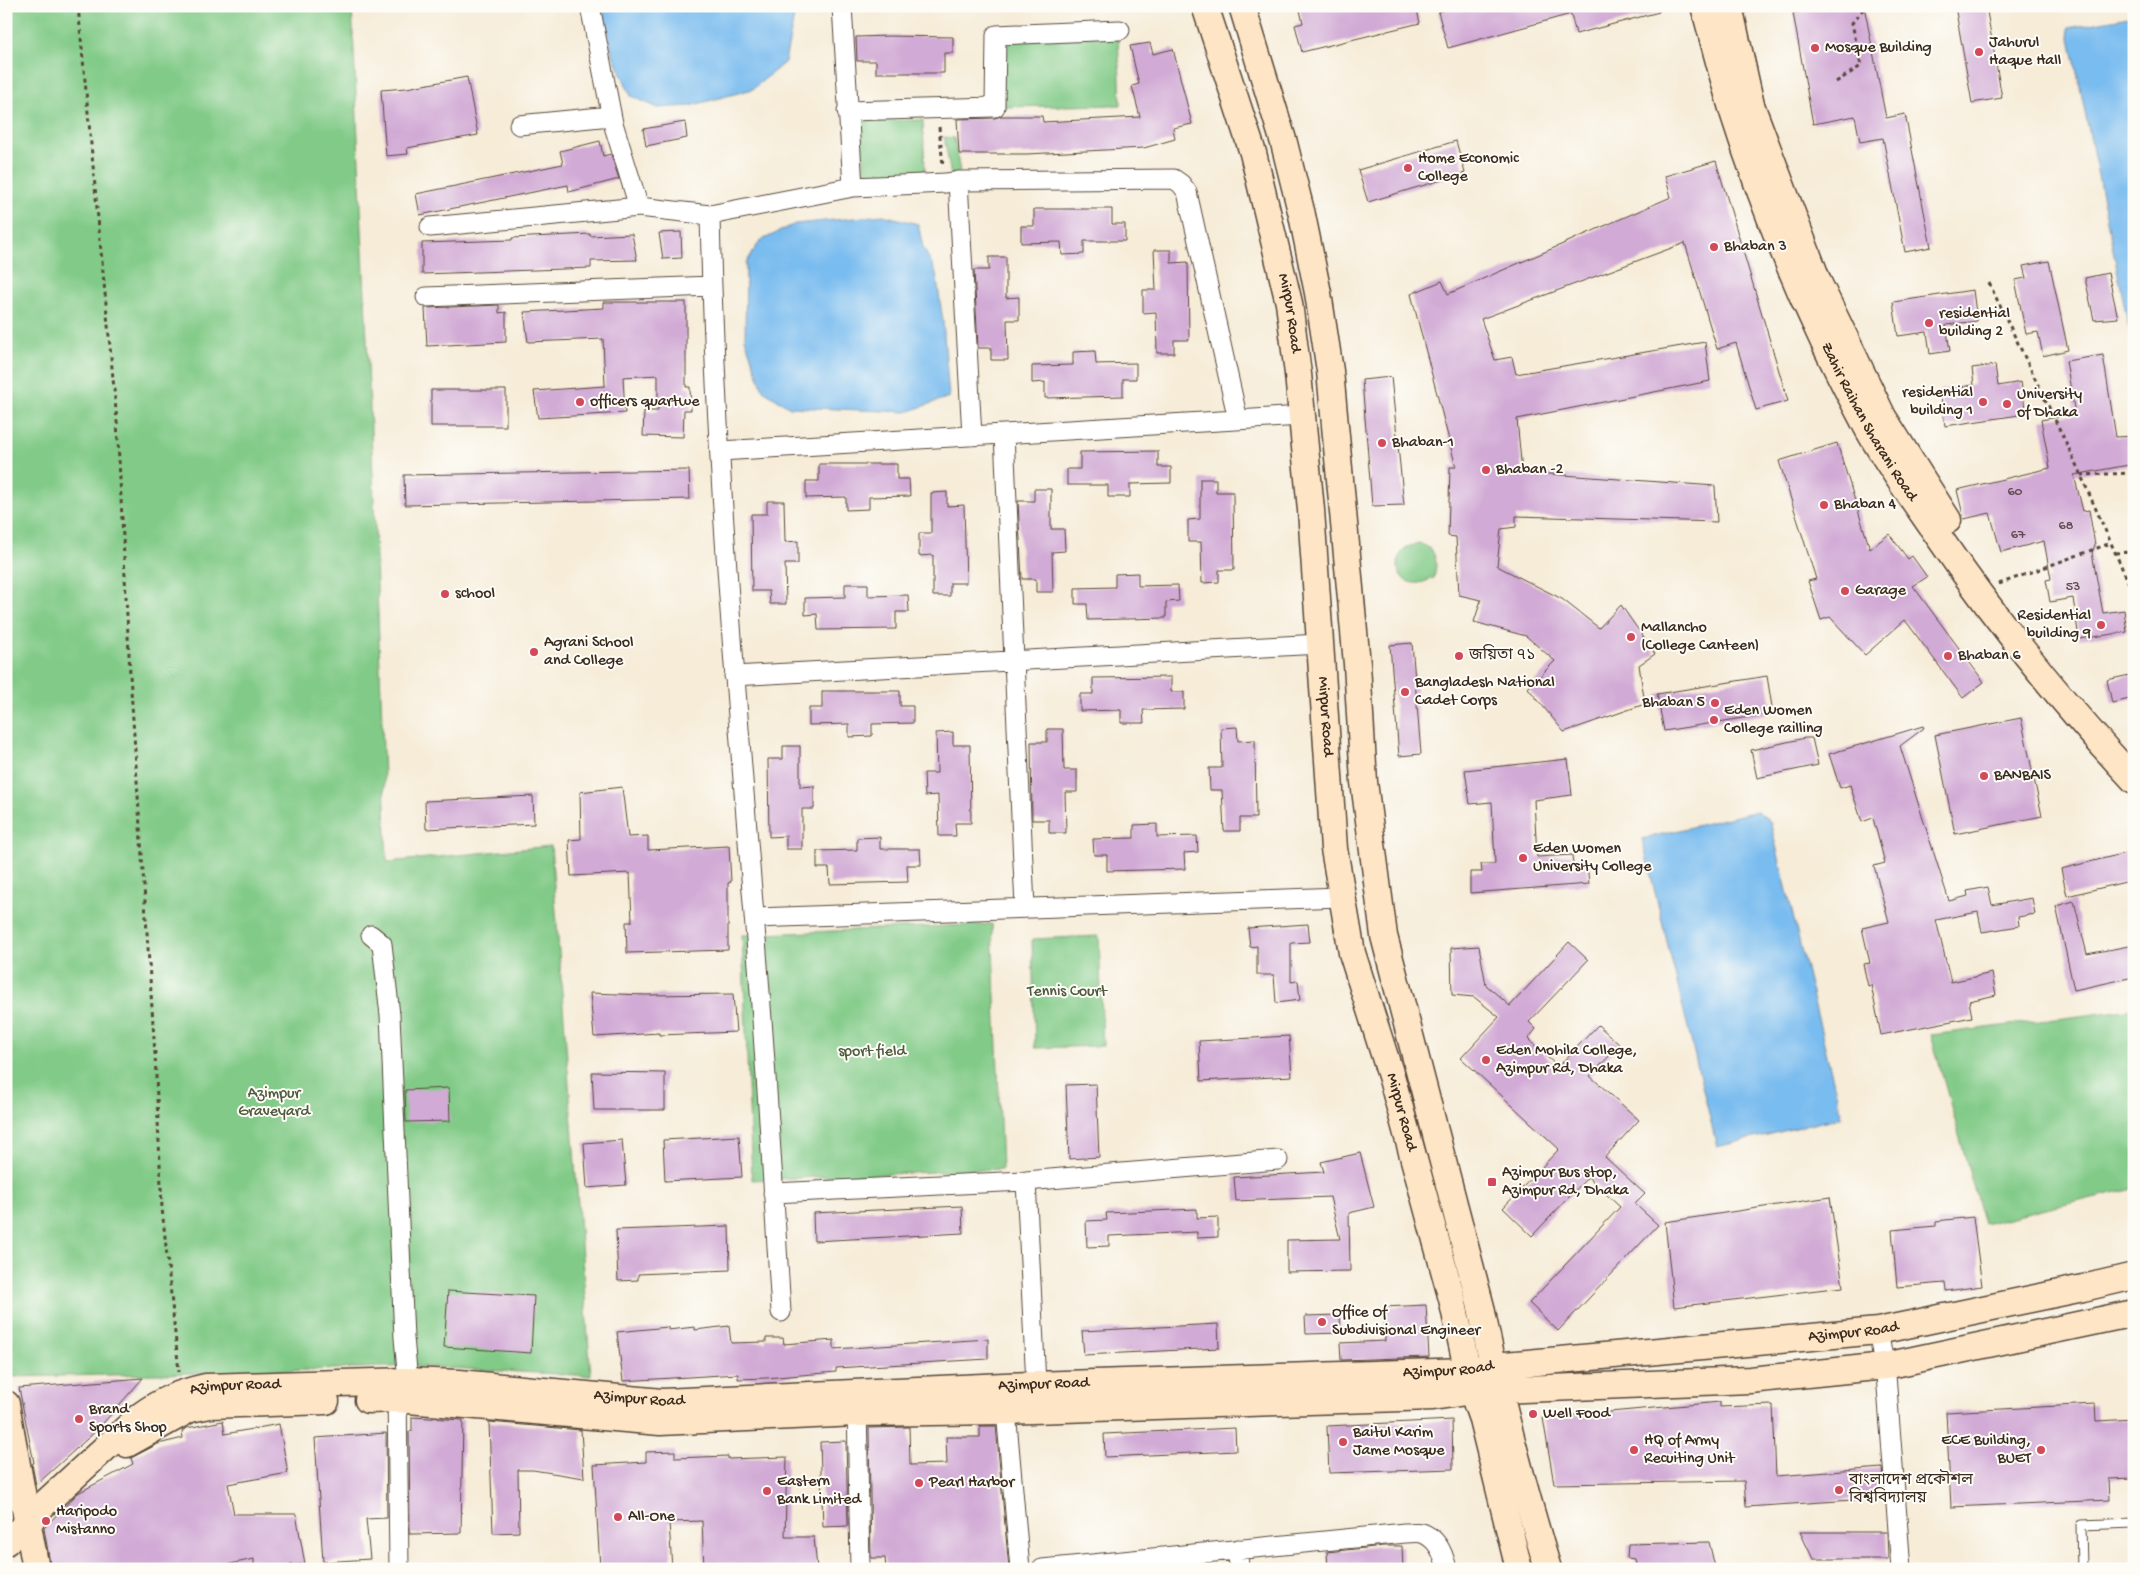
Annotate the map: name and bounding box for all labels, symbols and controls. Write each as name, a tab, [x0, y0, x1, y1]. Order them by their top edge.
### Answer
place label: Jahurul Haque Hall	[1989, 34, 2061, 71]
place label: Mosque Building	[1825, 39, 1932, 58]
marker: Mosque Building	[1809, 42, 1821, 54]
marker: Jahurul Haque Hall	[1973, 46, 1985, 58]
place label: Home Economic College	[1418, 150, 1519, 187]
marker: Home Economic College	[1402, 162, 1414, 174]
place label: Bhaban 3	[1723, 238, 1787, 257]
marker: Bhaban 3	[1708, 241, 1720, 253]
street label: Mirpur Road	[1273, 272, 1305, 356]
place label: residential building 2	[1939, 305, 2010, 342]
marker: residential building 2	[1923, 317, 1935, 329]
street label: Zahir Raihan Sharani Road	[1816, 340, 1922, 506]
place label: residential building 1	[1902, 384, 1973, 421]
place label: University of Dhaka	[2017, 386, 2082, 423]
place label: officers quartwe	[590, 393, 700, 412]
marker: officers quartwe	[574, 396, 586, 408]
marker: residential building 1	[1977, 396, 1989, 408]
marker: University of Dhaka	[2001, 398, 2013, 410]
place label: Bhaban-1	[1391, 434, 1454, 453]
marker: Bhaban-1	[1376, 437, 1388, 449]
place label: Bhaban -2	[1495, 461, 1563, 480]
marker: Bhaban -2	[1480, 464, 1492, 476]
house number: 60	[2007, 484, 2023, 501]
place label: Bhaban 4	[1833, 496, 1896, 515]
marker: Bhaban 4	[1818, 499, 1830, 511]
house number: 68	[2059, 518, 2074, 535]
house number: 67	[2011, 527, 2026, 544]
house number: 53	[2066, 579, 2080, 596]
place label: Garage	[1855, 582, 1907, 601]
place label: school	[455, 585, 495, 604]
marker: Garage	[1839, 585, 1851, 597]
marker: school	[439, 588, 451, 600]
place label: Residential building 9	[2017, 607, 2091, 644]
place label: Mallancho (College Canteen)	[1641, 619, 1759, 656]
marker: Residential building 9	[2095, 619, 2107, 631]
marker: Mallancho (College Canteen)	[1625, 631, 1637, 643]
place label: Agrani School and College	[544, 634, 634, 671]
place label: জয়িতা ৭১	[1468, 644, 1535, 666]
marker: Agrani School and College	[528, 646, 540, 658]
place label: Bhaban 6	[1957, 647, 2021, 666]
marker: জয়িতা ৭১	[1453, 650, 1465, 662]
marker: Bhaban 6	[1942, 650, 1954, 662]
place label: Bangladesh National Cadet Corps	[1414, 674, 1555, 711]
street label: Mirpur Road	[1313, 676, 1337, 759]
marker: Bangladesh National Cadet Corps	[1399, 686, 1411, 698]
place label: Bhaban 5	[1641, 694, 1705, 713]
marker: Bhaban 5	[1709, 697, 1721, 709]
place label: Eden Women College railling	[1724, 702, 1823, 739]
marker: Eden Women College railling	[1708, 714, 1720, 726]
place label: BANBAIS	[1993, 767, 2052, 786]
marker: BANBAIS	[1978, 770, 1990, 782]
place label: Eden Women University College	[1533, 840, 1652, 877]
marker: Eden Women University College	[1517, 852, 1529, 864]
park label: Tennis Court	[1026, 983, 1108, 1002]
place label: Eden Mohila College, Azimpur Rd, Dhaka	[1496, 1042, 1637, 1079]
park label: sport field	[838, 1043, 907, 1062]
marker: Eden Mohila College, Azimpur Rd, Dhaka	[1480, 1054, 1492, 1066]
street label: Mirpur Road	[1381, 1071, 1421, 1155]
park label: Azimpur Graveyard	[238, 1085, 312, 1122]
place label: Azimpur Bus stop, Azimpur Rd, Dhaka	[1502, 1164, 1630, 1201]
marker: Azimpur Bus stop, Azimpur Rd, Dhaka	[1486, 1176, 1498, 1188]
place label: Office Of Subdivisional Engineer	[1332, 1304, 1481, 1341]
marker: Office Of Subdivisional Engineer	[1316, 1316, 1328, 1328]
street label: Azimpur Road	[1807, 1317, 1902, 1347]
street label: Azimpur Road	[1403, 1356, 1497, 1383]
street label: Azimpur Road	[998, 1374, 1091, 1396]
street label: Azimpur Road	[188, 1375, 283, 1400]
street label: Azimpur Road	[593, 1386, 687, 1412]
place label: Brand Sports Shop	[88, 1401, 167, 1438]
place label: Well Food	[1543, 1405, 1612, 1424]
marker: Well Food	[1527, 1408, 1539, 1420]
marker: Brand Sports Shop	[73, 1413, 85, 1425]
place label: Baitul Karim Jame Mosque	[1352, 1424, 1445, 1461]
place label: HQ of Army Recuiting Unit	[1644, 1432, 1736, 1469]
place label: ECE Building, BUET	[1941, 1432, 2032, 1469]
marker: Baitul Karim Jame Mosque	[1337, 1436, 1349, 1448]
marker: HQ of Army Recuiting Unit	[1628, 1444, 1640, 1456]
marker: ECE Building, BUET	[2035, 1444, 2047, 1456]
place label: বাংলাদেশ প্রকৌশল বিশ্ববিদ্যালয়	[1848, 1469, 1973, 1509]
place label: Eastern Bank Limited	[776, 1473, 863, 1510]
place label: Pearl Harbor	[928, 1474, 1015, 1493]
marker: Pearl Harbor	[913, 1477, 925, 1489]
marker: বাংলাদেশ প্রকৌশল বিশ্ববিদ্যালয়	[1833, 1484, 1845, 1496]
marker: Eastern Bank Limited	[761, 1485, 773, 1497]
place label: Haripodo Mistanno	[56, 1503, 117, 1540]
place label: All-One	[628, 1508, 676, 1527]
marker: All-One	[612, 1511, 624, 1523]
marker: Haripodo Mistanno	[40, 1515, 52, 1527]

